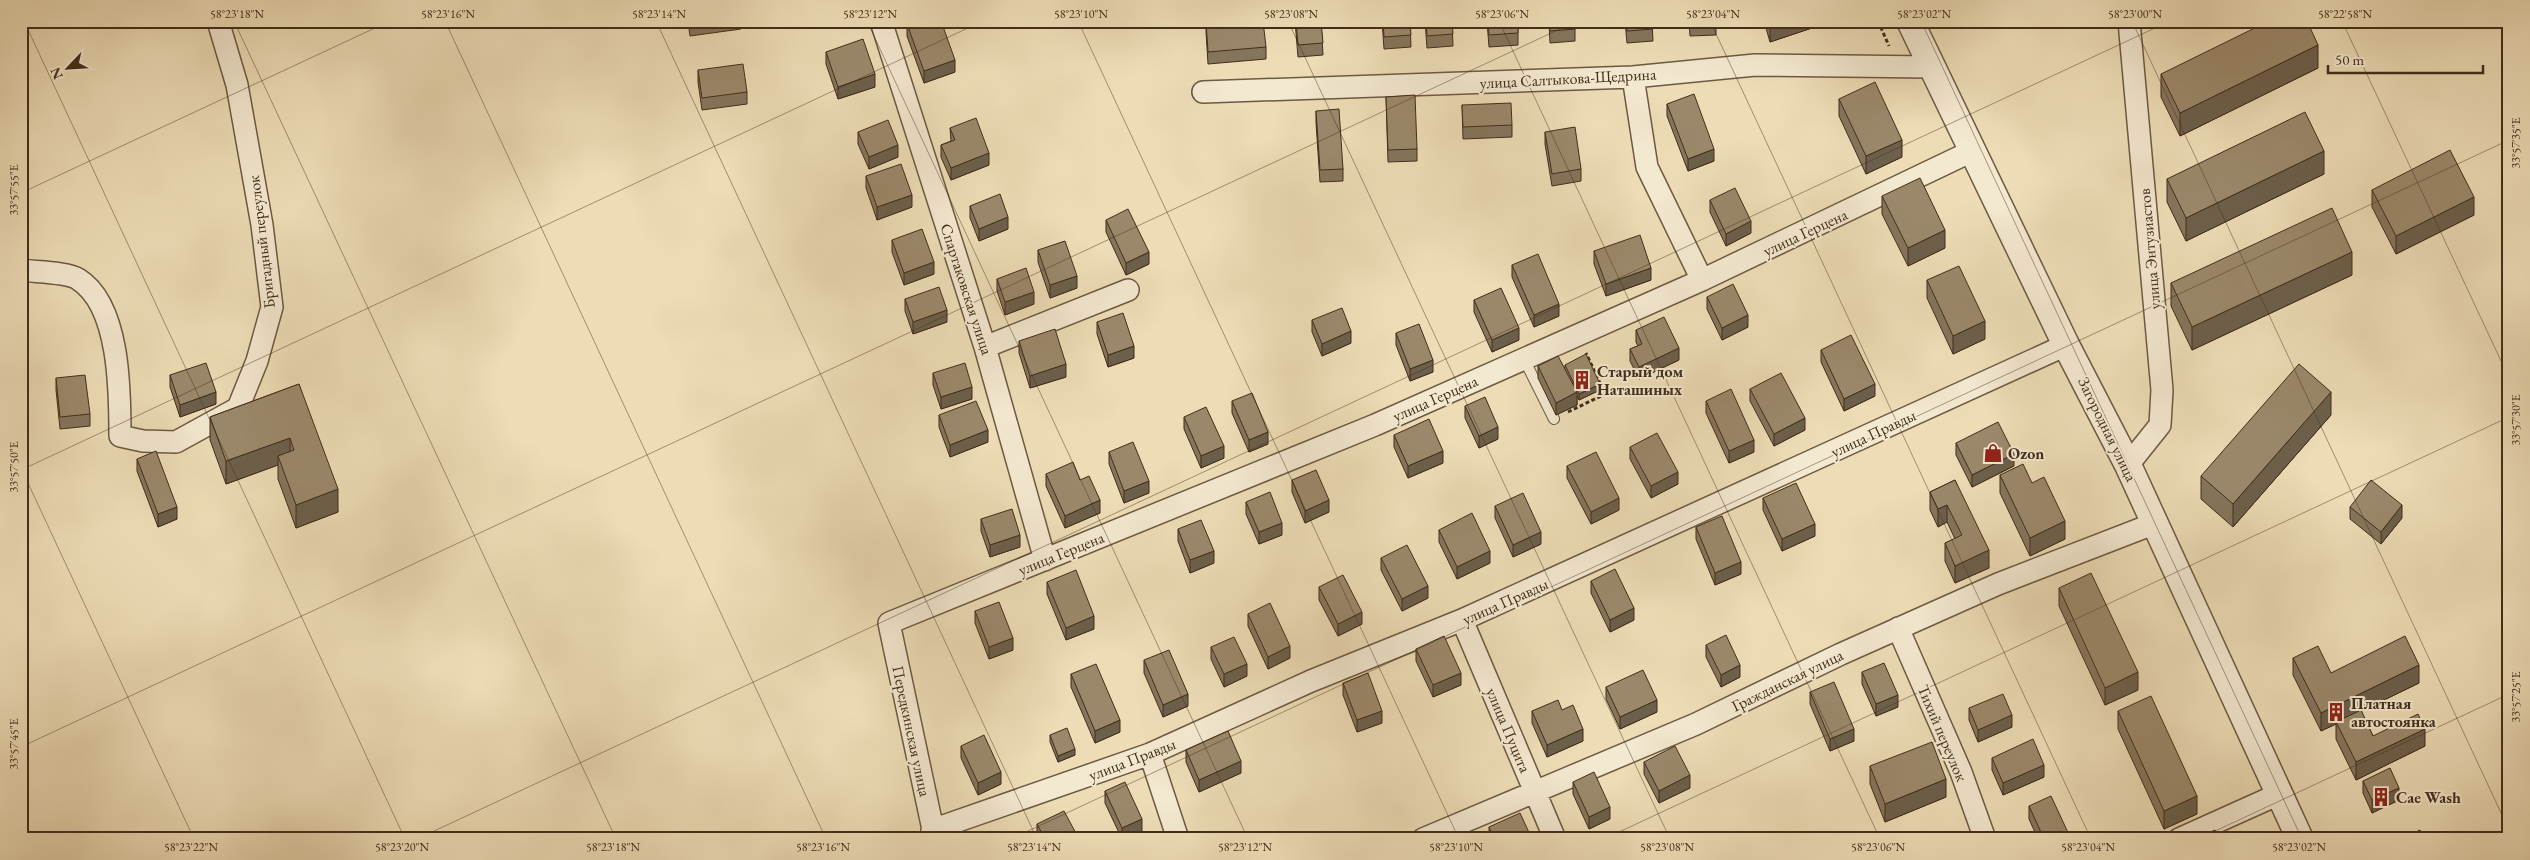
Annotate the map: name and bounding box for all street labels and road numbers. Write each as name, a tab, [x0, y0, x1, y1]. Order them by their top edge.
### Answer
street label: улица Салтыкова-Щедрина	[1479, 63, 1657, 94]
street label: Бригадный переулок	[243, 174, 280, 310]
street label: улица Энтузиастов	[2134, 187, 2165, 310]
street label: улица Герцена	[1759, 203, 1851, 261]
street label: Спартаковская улица	[935, 221, 998, 358]
street label: улица Герцена	[1389, 370, 1482, 427]
street label: Загородная улица	[2073, 374, 2142, 485]
street label: улица Правды	[1827, 404, 1919, 462]
street label: улица Герцена	[1015, 526, 1108, 580]
street label: улица Правды	[1459, 573, 1552, 630]
street label: Гражданская улица	[1728, 644, 1847, 717]
street label: Передкинская улица	[887, 664, 936, 799]
street label: Тихий переулок	[1913, 682, 1973, 785]
street label: улица Пуцита	[1481, 684, 1536, 776]
street label: улица Правды	[1086, 733, 1179, 786]

